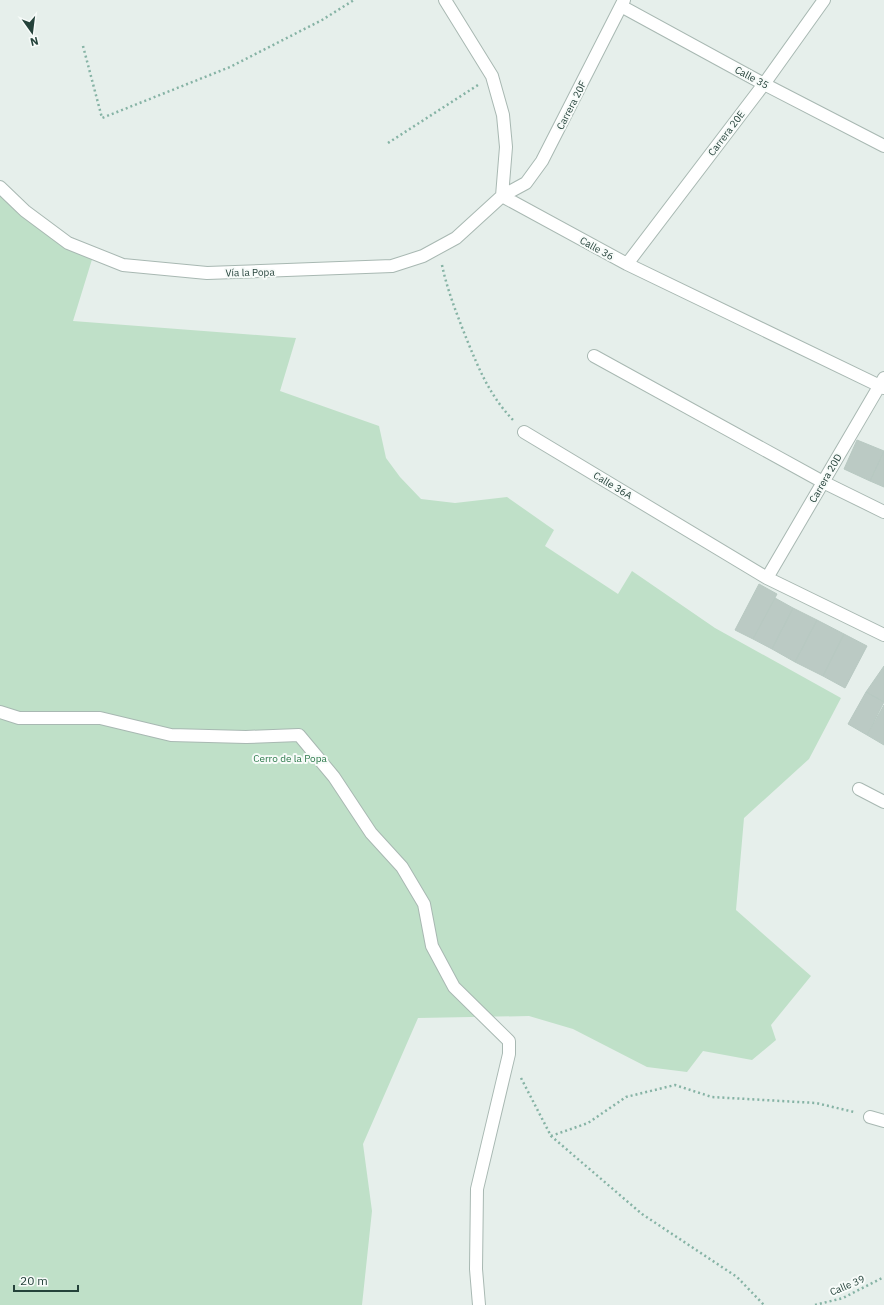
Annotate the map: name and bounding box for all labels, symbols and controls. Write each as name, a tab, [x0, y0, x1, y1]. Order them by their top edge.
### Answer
north arrow	[12, 12, 52, 52]
text: N	[29, 34, 40, 49]
street label: Calle 35	[732, 63, 771, 92]
street label: Carrera 20F	[554, 78, 590, 132]
street label: Carrera 20E	[705, 108, 748, 159]
street label: Calle 36	[578, 234, 616, 263]
street label: Vía la Popa	[225, 266, 275, 279]
street label: Carrera 20D	[806, 451, 845, 505]
street label: Calle 36A	[591, 469, 635, 502]
park label: Cerro de la Popa	[253, 752, 327, 765]
scale bar	[14, 1267, 78, 1293]
street label: Calle 39	[828, 1272, 867, 1299]
text: 20 m	[20, 1273, 48, 1288]

